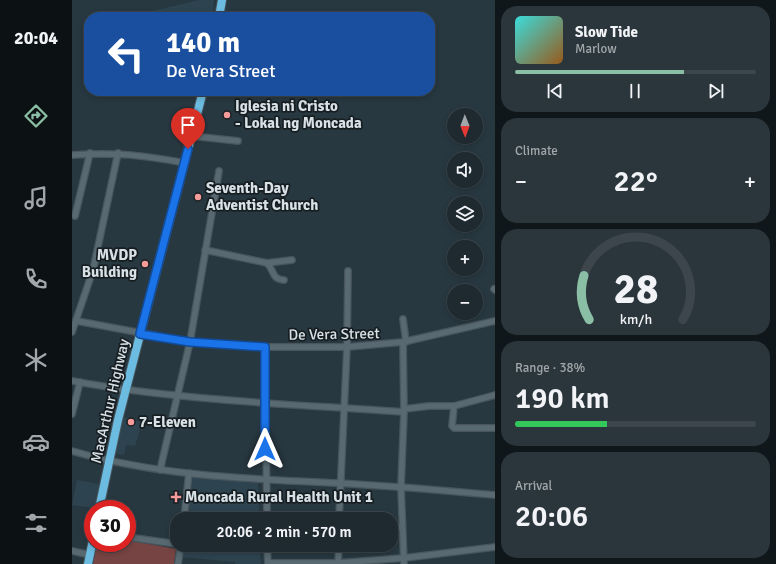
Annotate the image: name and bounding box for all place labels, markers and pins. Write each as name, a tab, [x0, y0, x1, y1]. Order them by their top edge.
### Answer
place label: Iglesia ni Cristo - Lokal ng Moncada	[235, 97, 362, 132]
pin	[171, 108, 205, 149]
marker: Iglesia ni Cristo - Lokal ng Moncada	[222, 110, 232, 120]
place label: Seventh-Day Adventist Church	[206, 179, 318, 214]
marker: Seventh-Day Adventist Church	[193, 192, 203, 202]
place label: MVDP Building	[82, 246, 137, 281]
marker: MVDP Building	[140, 259, 150, 269]
place label: 7-Eleven	[139, 413, 196, 431]
marker: 7-Eleven	[126, 417, 136, 427]
place label: Moncada Rural Health Unit 1	[185, 488, 373, 506]
marker: Moncada Rural Health Unit 1	[170, 491, 182, 503]

